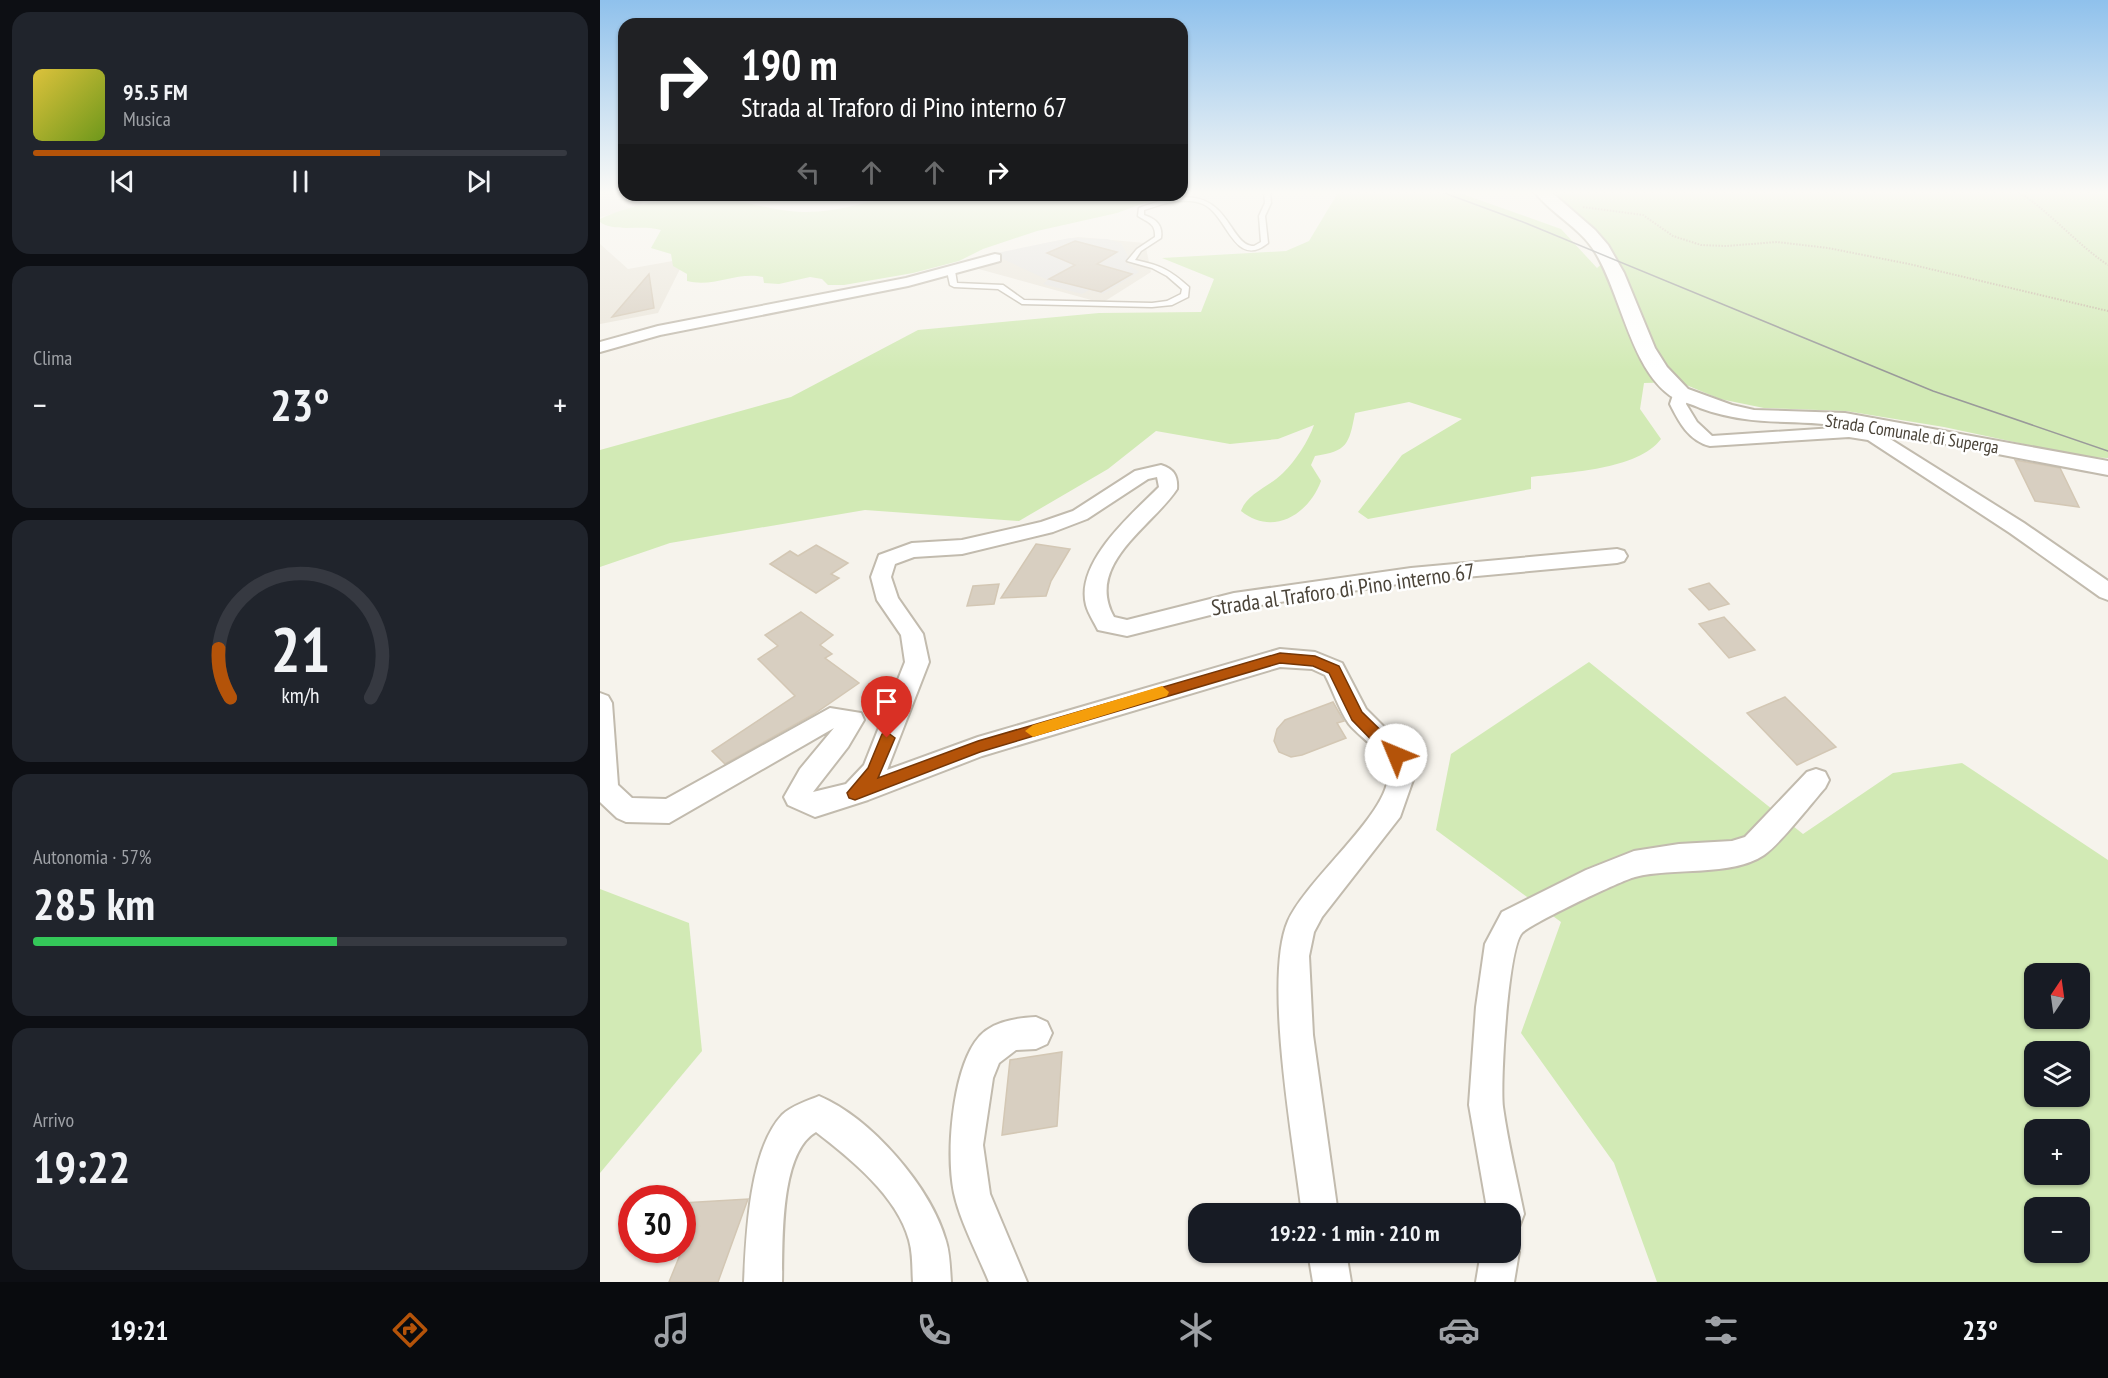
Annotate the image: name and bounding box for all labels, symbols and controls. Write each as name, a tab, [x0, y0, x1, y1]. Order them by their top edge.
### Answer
text: 190 m	[741, 37, 838, 92]
icon: right	[642, 42, 720, 120]
text: 95.5 FM	[123, 78, 188, 106]
text: Strada al Traforo di Pino interno 67	[741, 90, 1067, 124]
text: Musica	[123, 106, 171, 132]
icon: left	[792, 156, 825, 189]
icon: ahead	[855, 156, 888, 189]
icon: ahead	[918, 156, 951, 189]
icon: right	[981, 156, 1014, 189]
icon: previous	[106, 165, 139, 198]
icon: pause	[284, 165, 317, 198]
icon: next	[462, 165, 495, 198]
text: Clima	[33, 345, 72, 371]
text: 23°	[270, 375, 330, 433]
text: −	[33, 383, 47, 426]
text: +	[553, 383, 567, 426]
street label: Strada Comunale di Superga	[1824, 408, 2001, 459]
street label: Strada al Traforo di Pino interno 67	[1209, 557, 1477, 621]
text: 21	[270, 608, 330, 689]
pin	[861, 676, 912, 738]
text: km/h	[281, 681, 319, 709]
icon: arrive	[870, 685, 903, 718]
position arrow	[1364, 723, 1428, 787]
text: Autonomia · 57%	[33, 844, 151, 870]
text: 285 km	[33, 874, 155, 932]
north arrow	[2024, 963, 2090, 1029]
map controls	[2024, 963, 2090, 1263]
button: layers	[2024, 1041, 2090, 1107]
text: Arrivo	[33, 1107, 74, 1133]
button: +	[2024, 1119, 2090, 1185]
text: 19:22	[33, 1137, 130, 1195]
speed limit sign: 30	[618, 1185, 696, 1263]
button: −	[2024, 1197, 2090, 1263]
text: 19:22 · 1 min · 210 m	[1269, 1219, 1440, 1247]
icon: directions	[389, 1309, 431, 1351]
icon: music	[651, 1309, 693, 1351]
icon: phone	[913, 1309, 955, 1351]
icon: climate	[1175, 1309, 1217, 1351]
icon: car	[1438, 1309, 1480, 1351]
icon: filters	[1700, 1309, 1742, 1351]
text: 19:21	[110, 1313, 169, 1347]
text: 23°	[1962, 1313, 1998, 1347]

